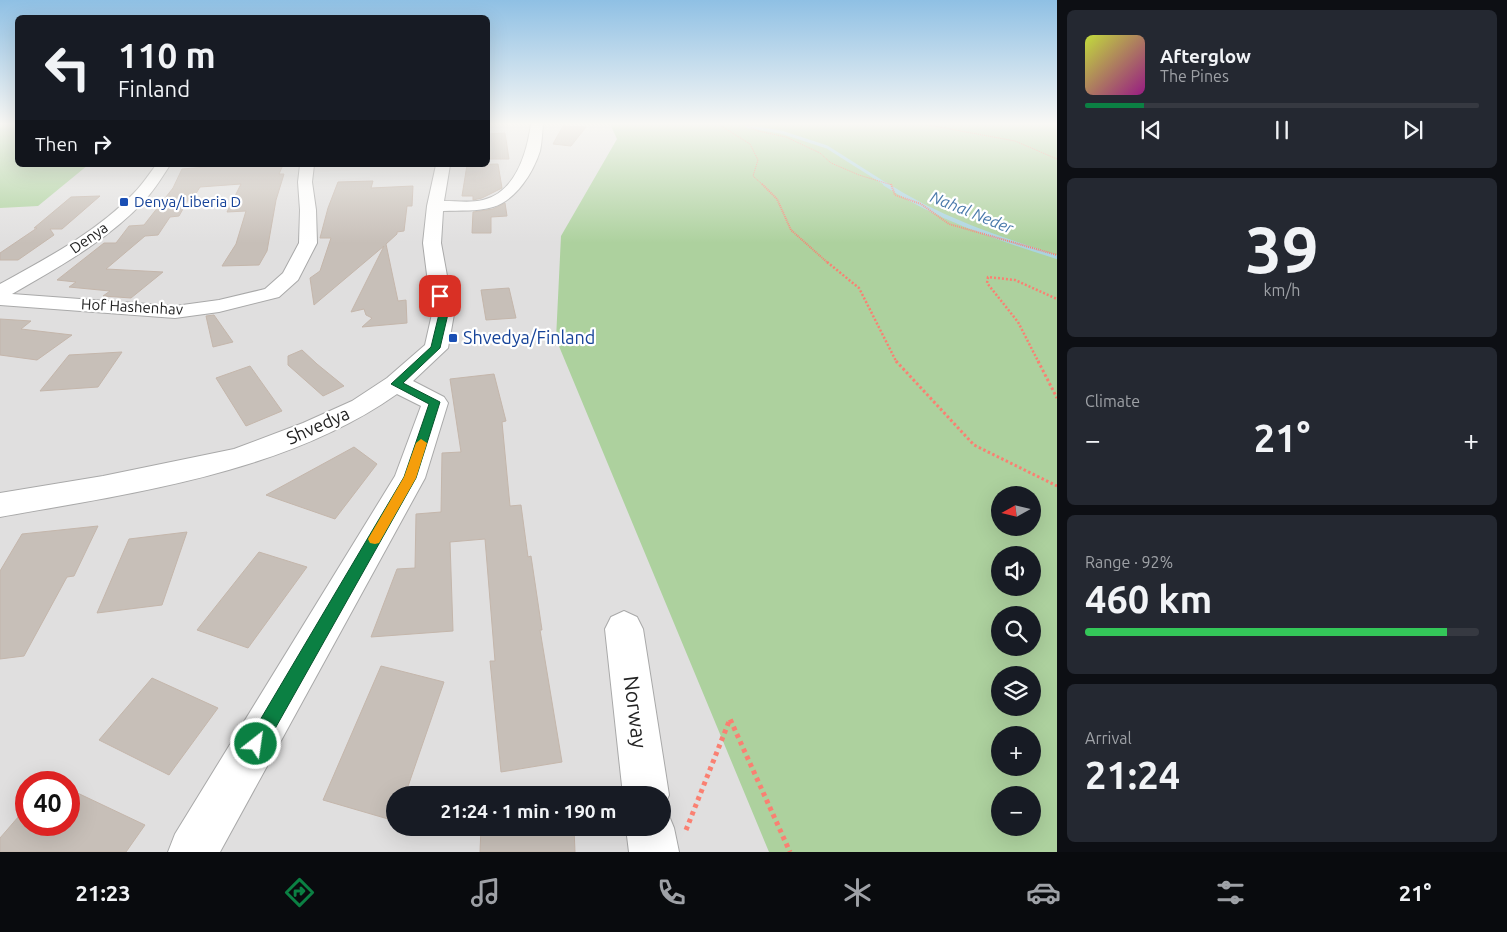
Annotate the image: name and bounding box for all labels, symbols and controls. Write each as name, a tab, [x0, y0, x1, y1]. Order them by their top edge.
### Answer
icon: left	[35, 35, 100, 100]
text: 110 m	[118, 35, 216, 75]
text: Afterglow	[1160, 45, 1251, 67]
text: The Pines	[1160, 67, 1229, 85]
text: Finland	[118, 76, 190, 101]
icon: previous	[1137, 116, 1165, 144]
icon: pause	[1268, 116, 1296, 144]
icon: next	[1399, 116, 1427, 144]
icon: right	[88, 130, 116, 158]
text: Then	[35, 133, 78, 155]
water label: Nahal Neder	[928, 187, 1017, 237]
place label: Denya/Liberia D	[134, 193, 241, 210]
marker: Denya/Liberia D	[118, 196, 130, 208]
text: 39	[1245, 212, 1319, 285]
street label: Denya	[67, 219, 111, 257]
pin	[419, 275, 461, 317]
text: km/h	[1264, 281, 1300, 299]
icon: arrive	[426, 282, 454, 310]
street label: Hof Hashenhav	[81, 295, 184, 318]
place label: Shvedya/Finland	[463, 327, 595, 347]
marker: Shvedya/Finland	[447, 332, 459, 344]
text: Climate	[1085, 392, 1140, 410]
street label: Shvedya	[283, 402, 352, 448]
text: 21°	[1254, 417, 1310, 459]
text: −	[1085, 424, 1101, 455]
text: +	[1463, 424, 1479, 455]
north arrow	[991, 486, 1041, 536]
map controls	[991, 486, 1041, 836]
button: sound	[991, 546, 1041, 596]
text: Range · 92%	[1085, 553, 1173, 571]
text: 460 km	[1085, 578, 1212, 620]
button: search	[991, 606, 1041, 656]
button: layers	[991, 666, 1041, 716]
street label: Norway	[620, 674, 652, 749]
position arrow	[229, 717, 281, 769]
button: +	[991, 726, 1041, 776]
text: Arrival	[1085, 729, 1132, 747]
text: 21:24	[1085, 754, 1180, 796]
speed limit sign: 40	[15, 771, 80, 836]
button: −	[991, 786, 1041, 836]
text: 21:24 · 1 min · 190 m	[441, 800, 616, 822]
icon: directions	[282, 875, 317, 910]
icon: music	[468, 875, 503, 910]
icon: phone	[654, 875, 689, 910]
icon: climate	[840, 875, 875, 910]
icon: car	[1026, 875, 1061, 910]
icon: filters	[1213, 875, 1248, 910]
text: 21:23	[76, 880, 131, 905]
text: 21°	[1399, 880, 1431, 905]

